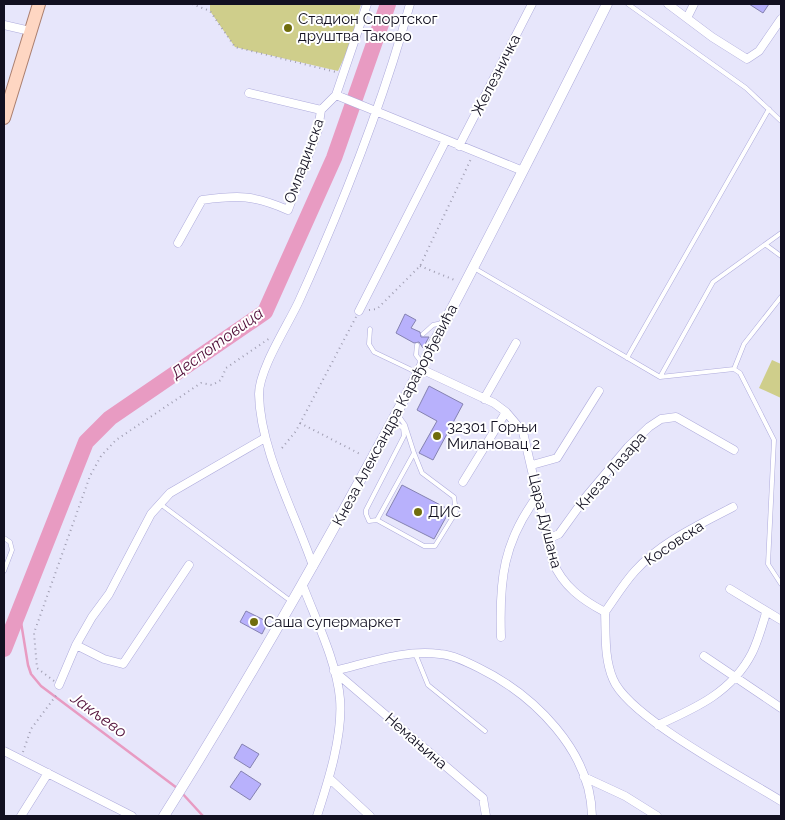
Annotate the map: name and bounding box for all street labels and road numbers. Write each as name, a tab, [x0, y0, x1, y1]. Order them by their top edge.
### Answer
street label: Железничка	[468, 31, 524, 119]
street label: Омладинска	[280, 116, 328, 206]
street label: Кнеза Александра Карађорђевића	[329, 301, 461, 529]
street label: Кнеза Лазара	[572, 428, 650, 514]
street label: Цара Душана	[525, 472, 565, 570]
street label: Косовска	[641, 517, 707, 569]
street label: Немањина	[381, 709, 451, 773]

